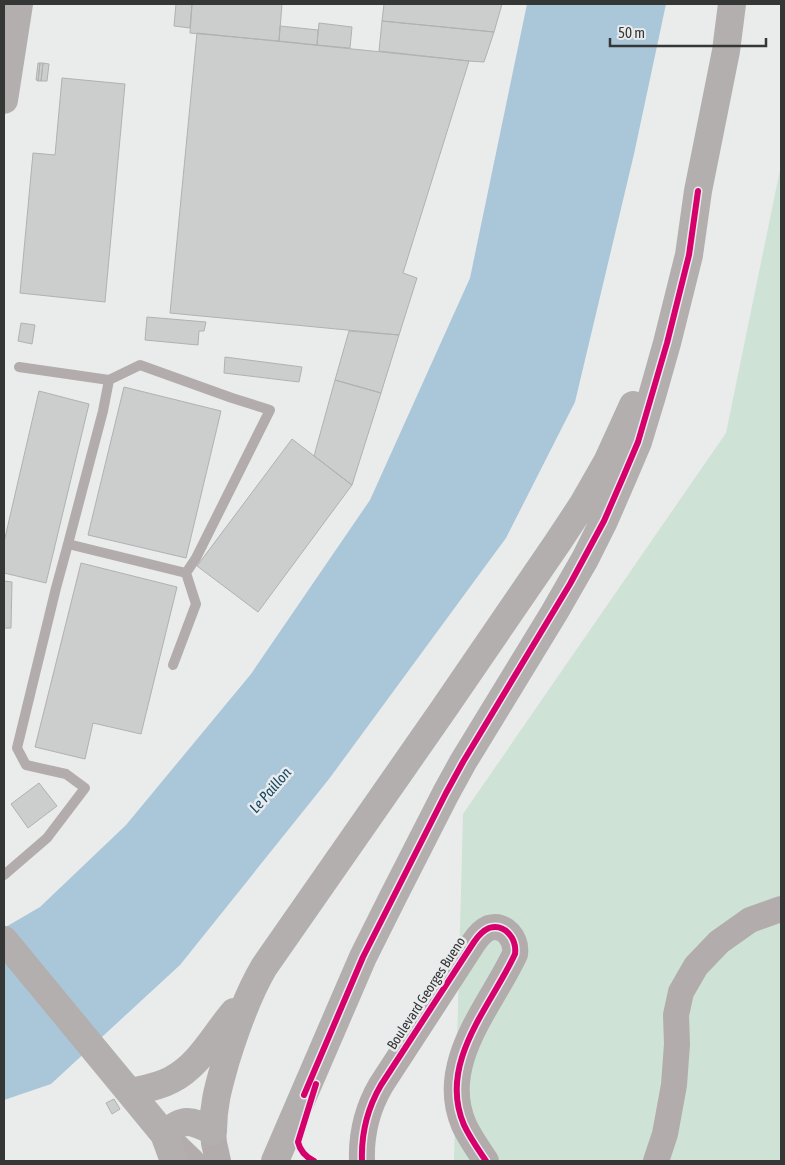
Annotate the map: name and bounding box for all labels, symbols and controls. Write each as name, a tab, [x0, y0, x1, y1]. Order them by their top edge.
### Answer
scale bar	[610, 15, 766, 47]
text: 50 m	[618, 24, 645, 41]
water label: Le Paillon	[246, 764, 294, 816]
street label: Boulevard Georges Bueno	[384, 934, 468, 1052]

